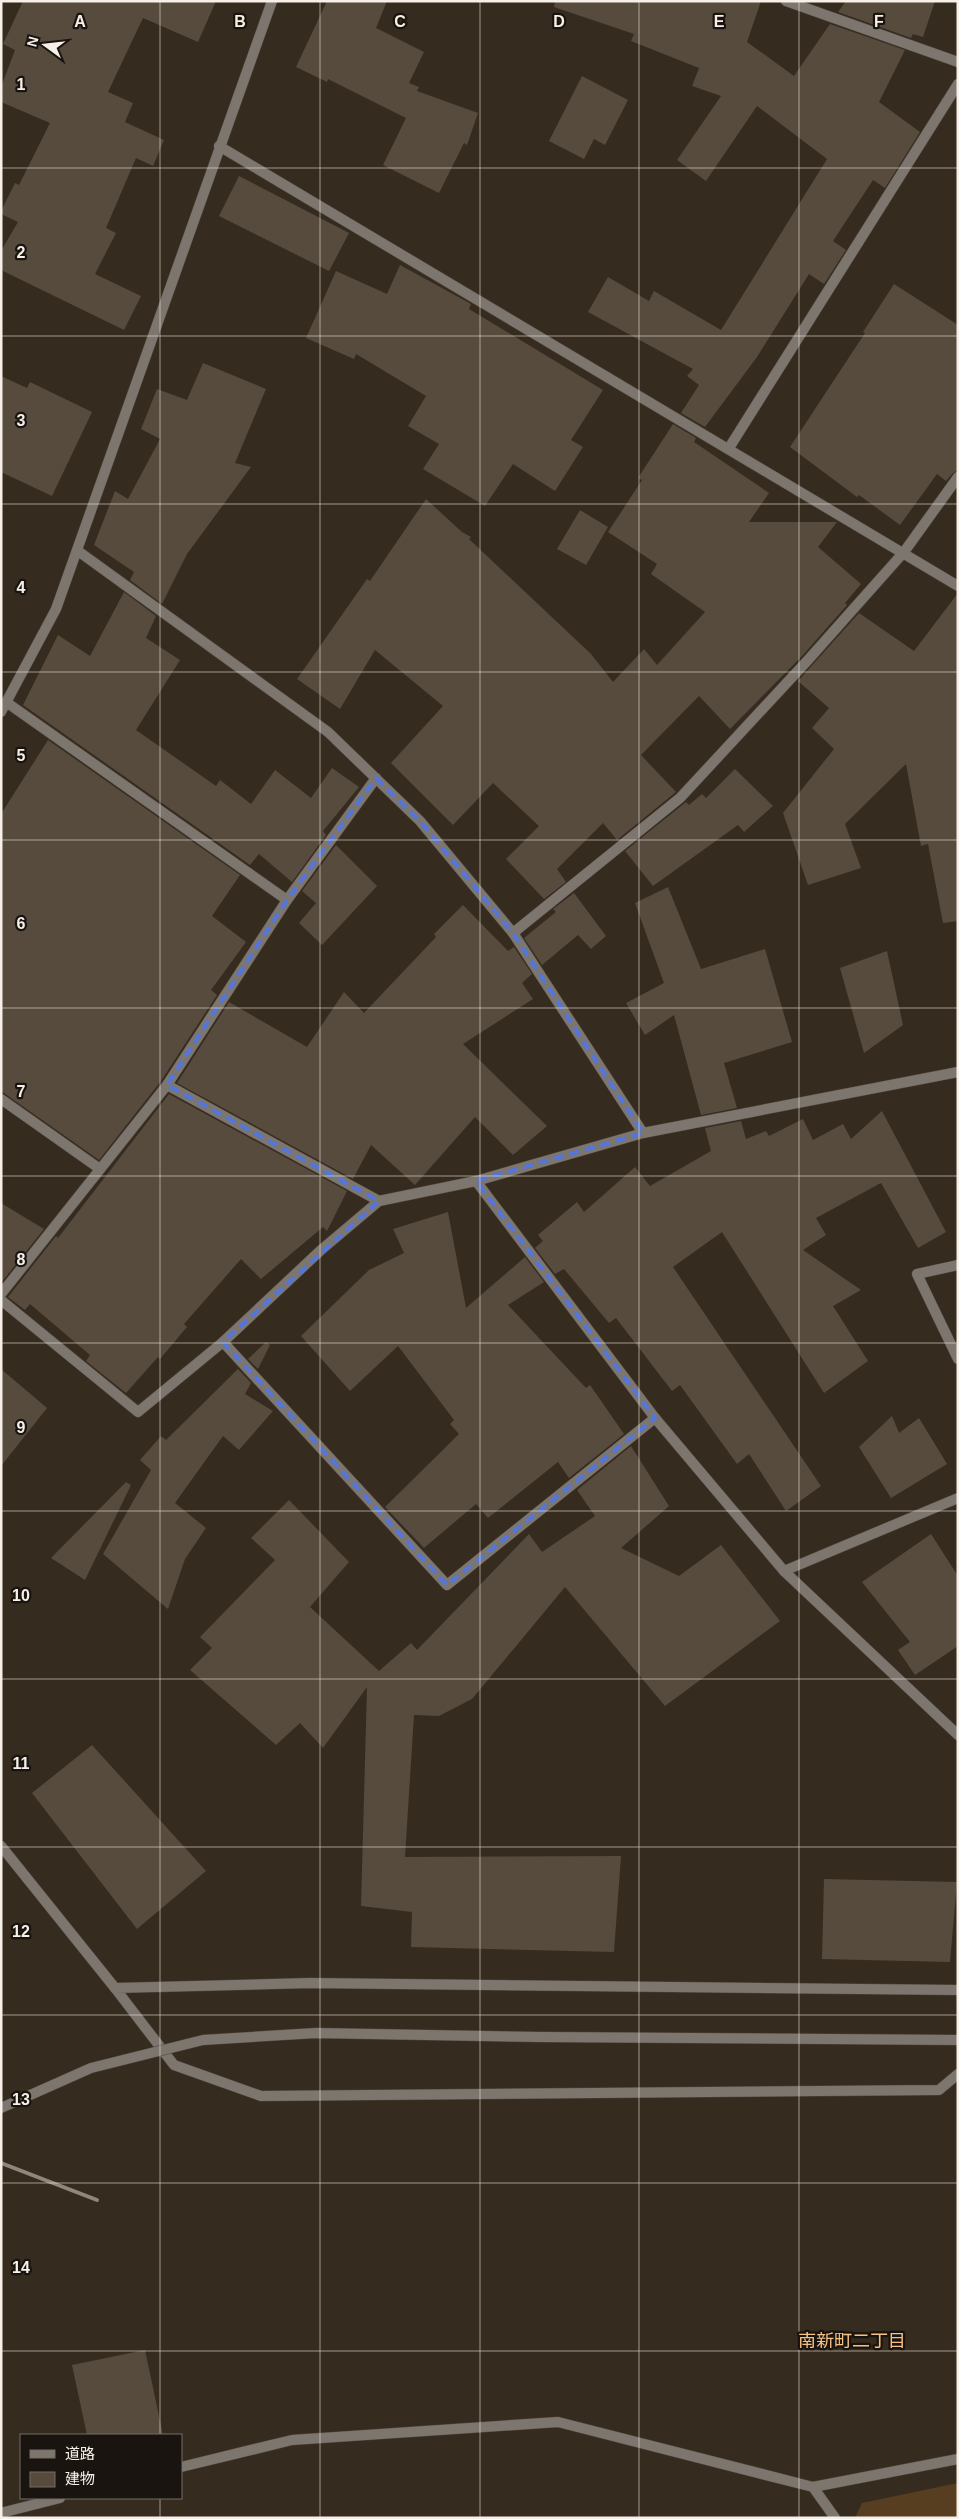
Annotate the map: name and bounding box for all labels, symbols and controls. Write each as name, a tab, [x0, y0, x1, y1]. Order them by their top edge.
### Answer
text: A	[74, 13, 86, 30]
text: B	[234, 13, 246, 30]
text: C	[394, 13, 406, 30]
text: D	[553, 13, 565, 30]
text: E	[714, 13, 725, 30]
text: F	[874, 13, 884, 30]
north arrow	[20, 20, 70, 70]
text: N	[23, 35, 41, 49]
text: 1	[17, 76, 26, 93]
text: 2	[17, 244, 26, 261]
text: 3	[17, 412, 26, 429]
text: 4	[17, 579, 26, 596]
text: 5	[17, 747, 26, 764]
text: 6	[17, 915, 26, 932]
text: 7	[17, 1083, 26, 1100]
text: 8	[17, 1251, 26, 1268]
text: 9	[17, 1419, 26, 1436]
text: 10	[12, 1587, 30, 1604]
text: 11	[13, 1755, 30, 1772]
text: 12	[12, 1923, 30, 1940]
text: 13	[12, 2091, 30, 2108]
text: 14	[12, 2259, 30, 2276]
district label: 南新町二丁目	[798, 2331, 906, 2351]
legend	[20, 2434, 182, 2499]
text: 道路	[65, 2445, 95, 2462]
text: 建物	[65, 2470, 95, 2487]

